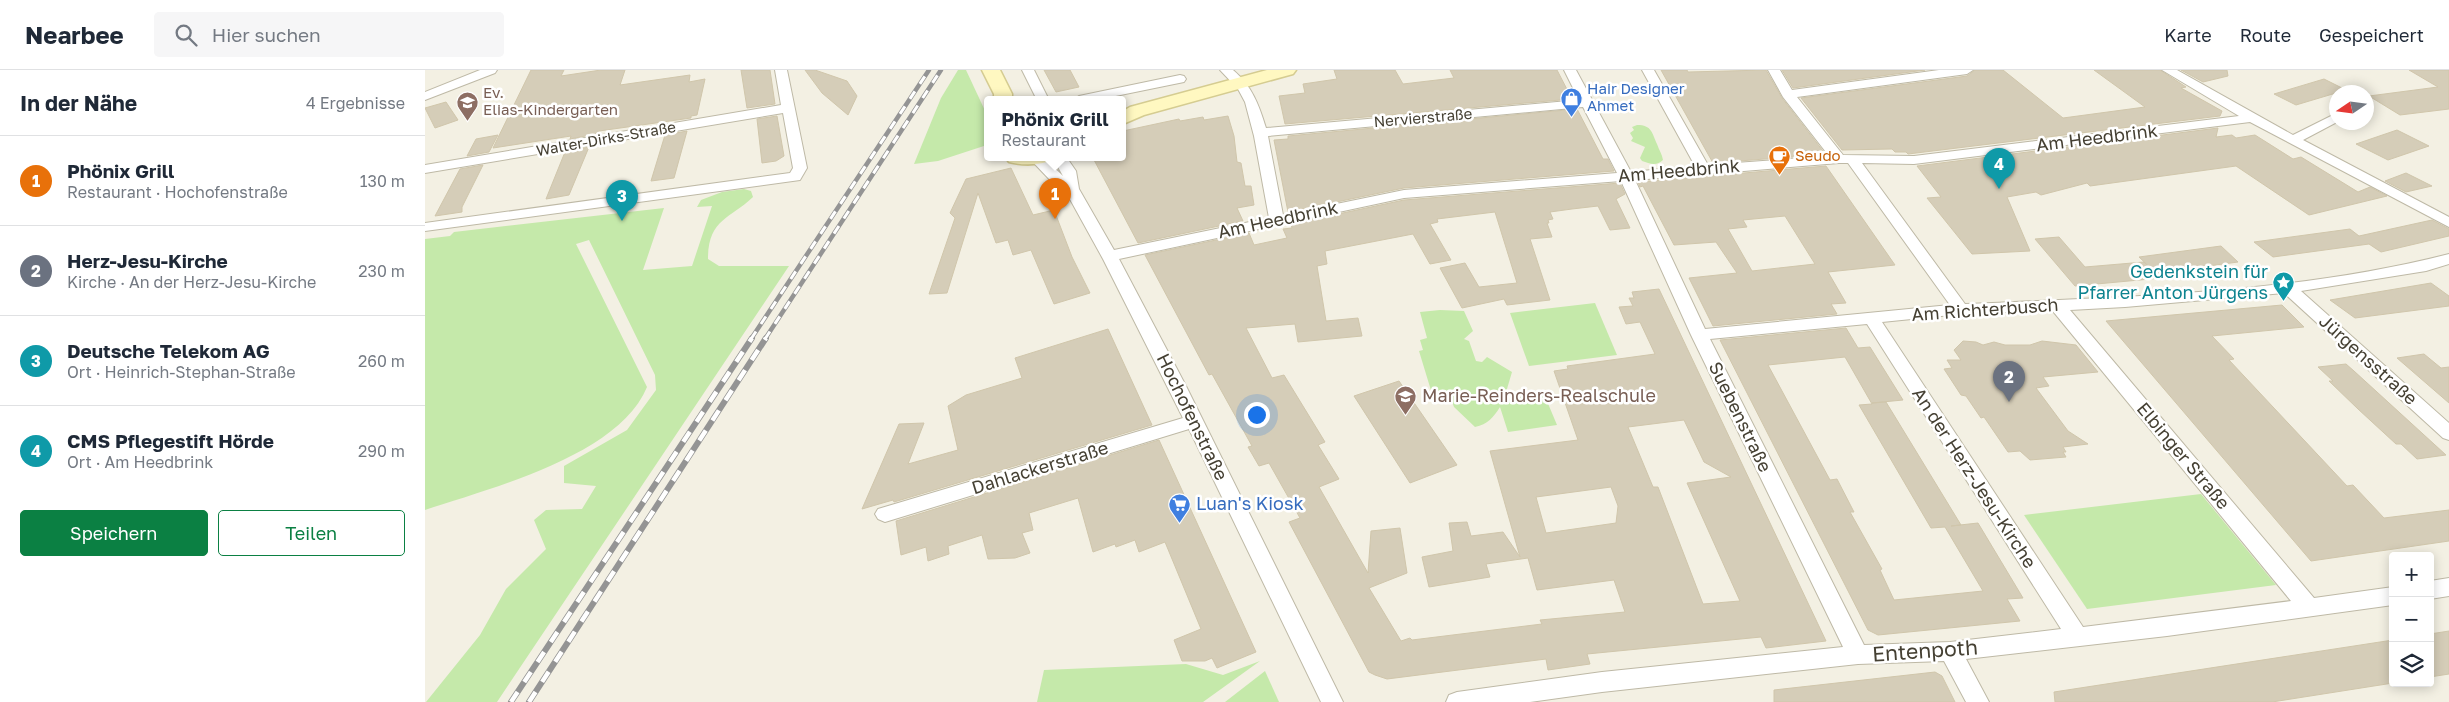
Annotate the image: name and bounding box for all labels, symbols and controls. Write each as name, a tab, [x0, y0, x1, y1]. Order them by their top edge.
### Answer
search box	[154, 12, 504, 57]
text: Nearbee	[25, 20, 124, 49]
icon: search	[172, 21, 200, 49]
text: Hier suchen	[212, 23, 321, 46]
text: Karte	[2164, 24, 2212, 46]
text: Route	[2240, 24, 2291, 46]
text: Gespeichert	[2319, 24, 2424, 46]
place label: Hair Designer Ahmet	[1587, 79, 1685, 114]
place label: Ev. Elias-Kindergarten	[483, 83, 618, 118]
north arrow	[2329, 85, 2374, 130]
shop icon: Hair Designer Ahmet	[1559, 86, 1583, 117]
text: In der Nähe	[20, 90, 137, 116]
school or university icon: Ev. Elias-Kindergarten	[455, 90, 479, 121]
text: 4 Ergebnisse	[306, 93, 405, 113]
popup	[984, 96, 1126, 161]
street label: Nervierstraße	[1373, 104, 1473, 130]
text: Phönix Grill	[1001, 107, 1109, 130]
street label: Walter-Dirks-Straße	[535, 117, 677, 159]
street label: Am Heedbrink	[2035, 119, 2159, 155]
text: Restaurant	[1001, 130, 1086, 150]
cafe icon: Seudo	[1767, 144, 1791, 175]
place label: Seudo	[1795, 146, 1841, 164]
pin: 4	[1983, 148, 2015, 189]
street label: Am Heedbrink	[1617, 154, 1741, 186]
text: Phönix Grill	[67, 159, 174, 182]
text: 1	[32, 171, 40, 191]
text: 130 m	[360, 171, 405, 191]
pin: 1	[1039, 178, 1071, 219]
pin: 3	[606, 180, 638, 221]
text: Restaurant · Hochofenstraße	[67, 182, 288, 202]
street label: Am Heedbrink	[1216, 196, 1340, 242]
text: Herz-Jesu-Kirche	[67, 249, 228, 272]
place label: Gedenkstein für Pfarrer Anton Jürgens	[2077, 260, 2268, 303]
text: 2	[31, 261, 41, 281]
text: 230 m	[358, 261, 405, 281]
place icon: Gedenkstein für Pfarrer Anton Jürgens	[2272, 270, 2296, 301]
text: Kirche · An der Herz-Jesu-Kirche	[67, 272, 316, 292]
street label: Am Richterbusch	[1911, 293, 2059, 325]
street label: Jürgensstraße	[2315, 309, 2422, 409]
text: Deutsche Telekom AG	[67, 339, 270, 362]
street label: Hochofenstraße	[1153, 349, 1233, 484]
text: 3	[31, 351, 41, 371]
text: 260 m	[358, 351, 405, 371]
street label: Suebenstraße	[1705, 358, 1777, 475]
pin: 2	[1993, 361, 2025, 402]
text: Ort · Heinrich-Stephan-Straße	[67, 362, 296, 382]
street label: An der Herz-Jesu-Kirche	[1908, 383, 2041, 572]
school or university icon: Marie-Reinders-Realschule	[1394, 384, 1418, 415]
place label: Marie-Reinders-Realschule	[1422, 384, 1656, 406]
street label: Elbinger Straße	[2133, 397, 2235, 513]
your location	[1244, 402, 1270, 428]
text: CMS Pflegestift Hörde	[67, 429, 274, 452]
street label: Dahlackerstraße	[969, 436, 1111, 498]
text: 4	[31, 441, 41, 461]
text: 290 m	[358, 441, 405, 461]
text: Ort · Am Heedbrink	[67, 452, 213, 472]
supermarket icon: Luan's Kiosk	[1168, 492, 1192, 523]
place label: Luan's Kiosk	[1196, 492, 1304, 514]
button: Speichern	[20, 510, 208, 556]
button: Teilen	[218, 510, 405, 556]
map controls	[2389, 552, 2434, 687]
button: +	[2389, 552, 2434, 597]
button: −	[2389, 597, 2434, 642]
street label: Entenpoth	[1871, 633, 1979, 667]
button: layers	[2389, 642, 2434, 687]

